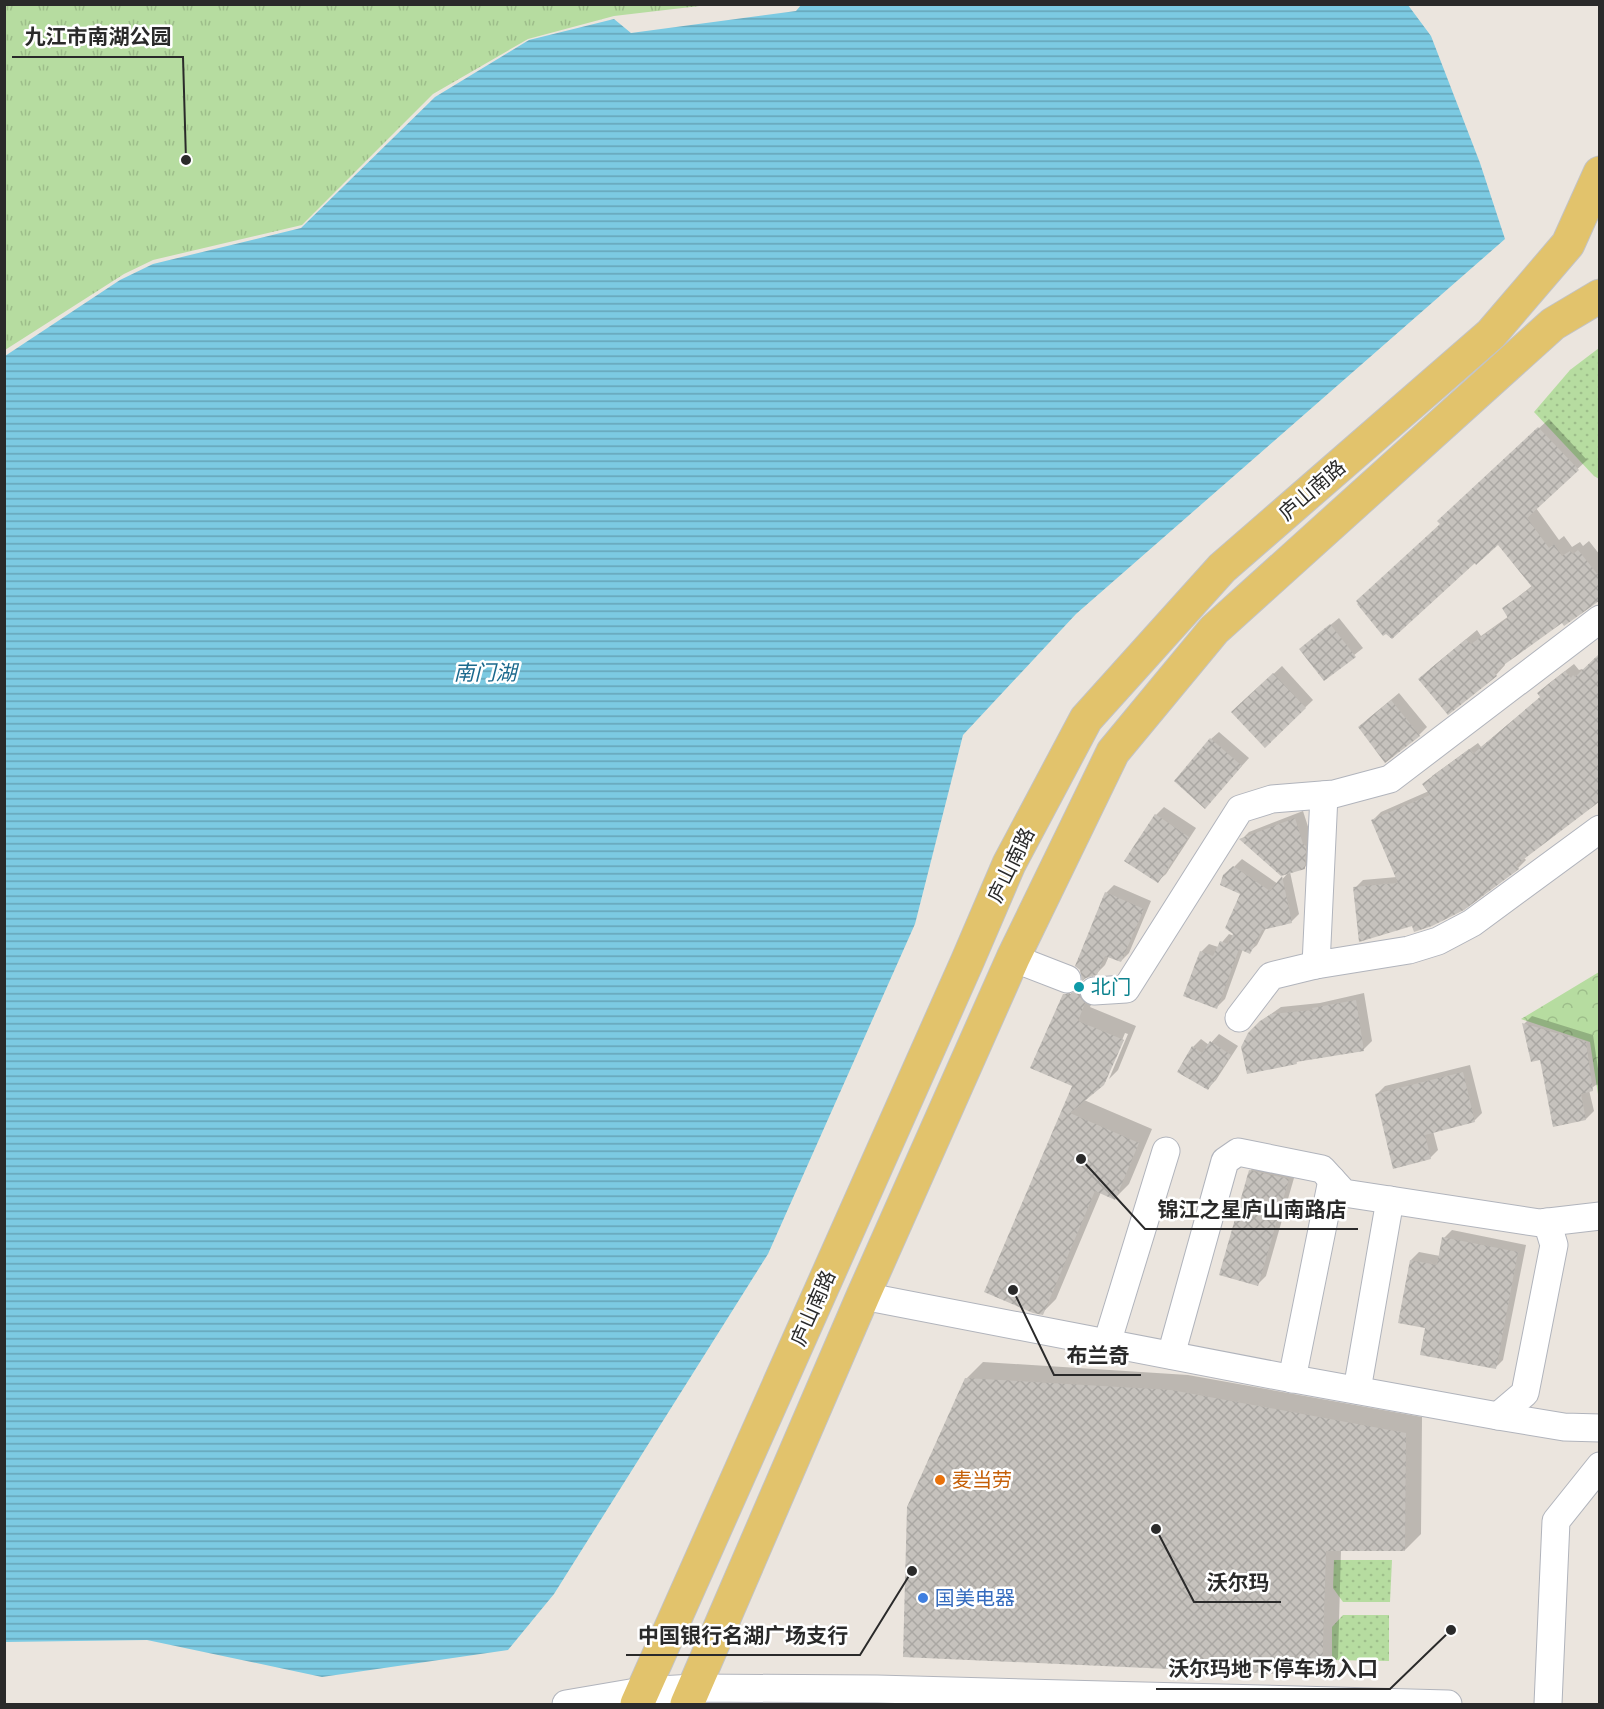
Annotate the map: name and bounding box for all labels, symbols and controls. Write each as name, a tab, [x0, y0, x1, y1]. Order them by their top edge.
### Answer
callout: 九江市南湖公园	[12, 18, 183, 57]
text: 九江市南湖公园	[25, 23, 172, 50]
street label: 庐山南路	[1273, 454, 1351, 526]
water label: 南门湖	[454, 659, 519, 686]
street label: 庐山南路	[982, 823, 1040, 907]
place label: 北门	[1091, 974, 1131, 1000]
marker: 北门	[1072, 980, 1086, 994]
callout: 锦江之星庐山南路店	[1145, 1190, 1358, 1229]
text: 锦江之星庐山南路店	[1158, 1196, 1347, 1223]
street label: 庐山南路	[785, 1266, 841, 1350]
callout: 布兰奇	[1054, 1336, 1141, 1375]
text: 布兰奇	[1067, 1342, 1130, 1369]
place label: 麦当劳	[952, 1467, 1012, 1493]
marker: 麦当劳	[933, 1473, 947, 1487]
callout: 沃尔玛	[1194, 1563, 1281, 1602]
text: 沃尔玛	[1207, 1569, 1270, 1596]
place label: 国美电器	[935, 1585, 1015, 1611]
marker: 国美电器	[916, 1591, 930, 1605]
callout: 中国银行名湖广场支行	[626, 1616, 860, 1655]
text: 中国银行名湖广场支行	[638, 1622, 848, 1649]
callout: 沃尔玛地下停车场入口	[1156, 1650, 1390, 1689]
text: 沃尔玛地下停车场入口	[1168, 1655, 1378, 1682]

